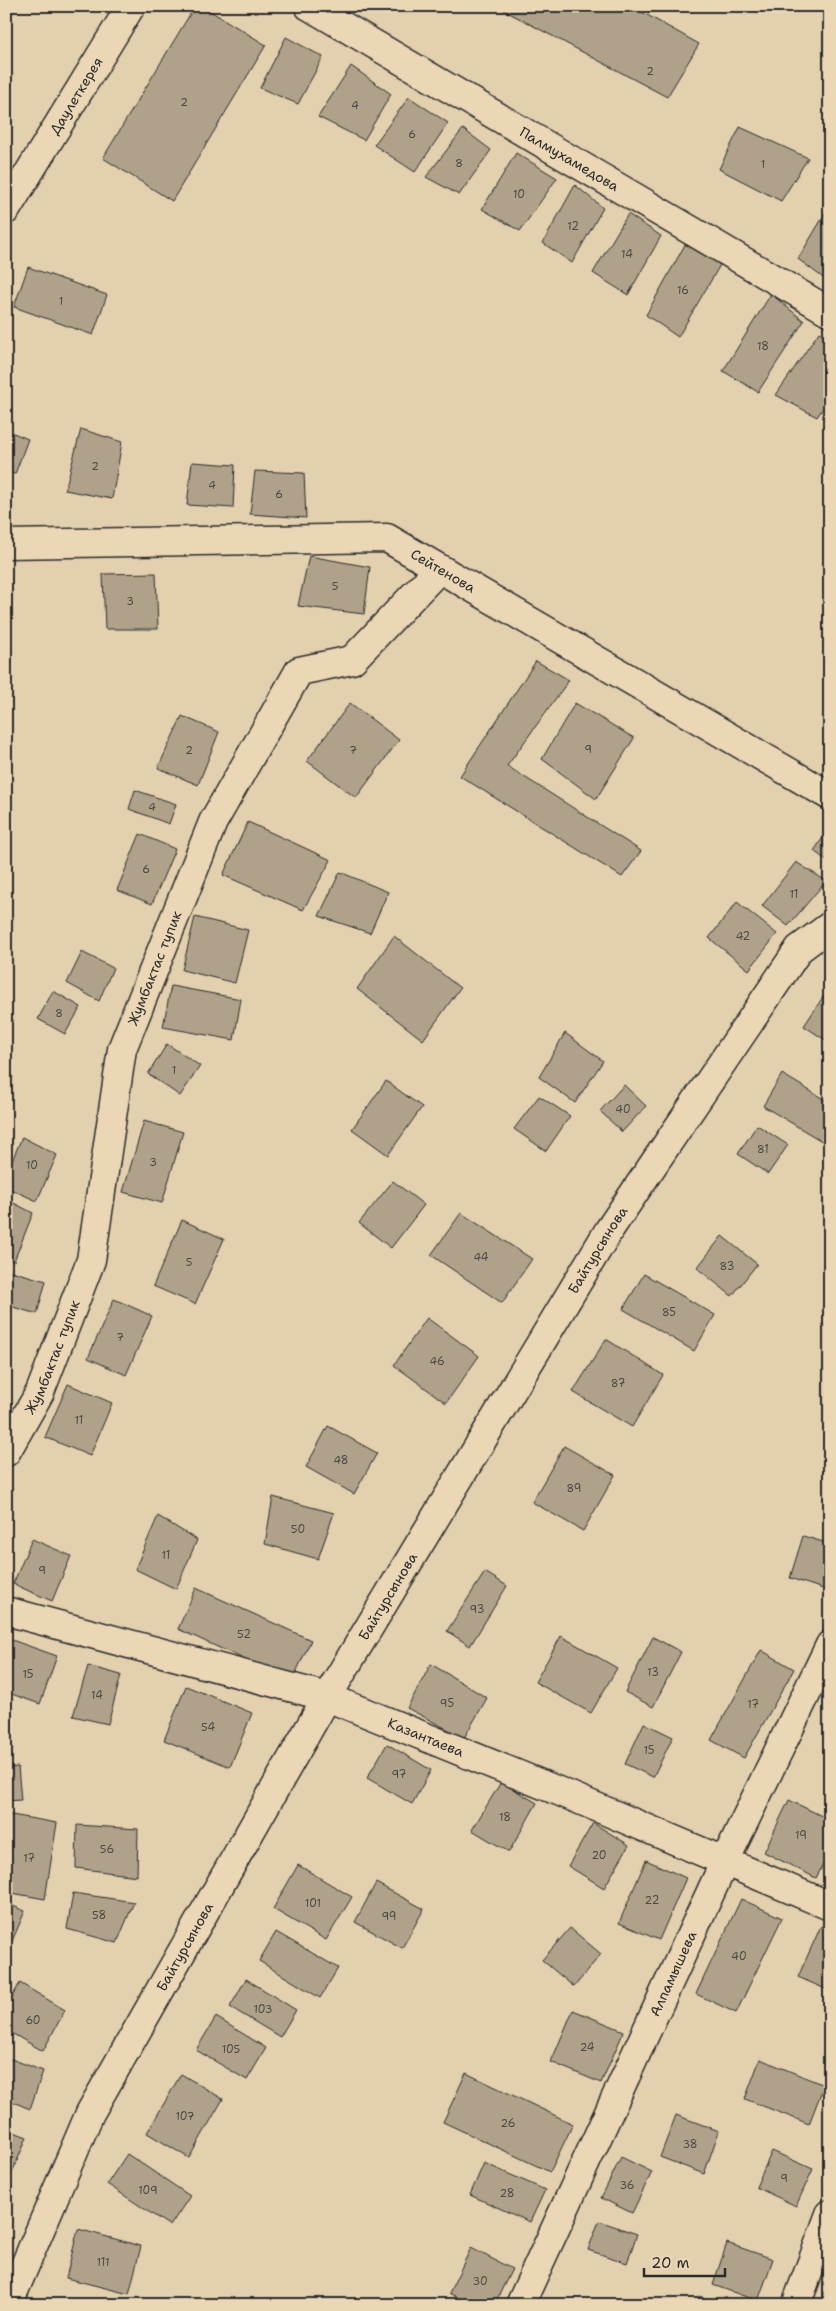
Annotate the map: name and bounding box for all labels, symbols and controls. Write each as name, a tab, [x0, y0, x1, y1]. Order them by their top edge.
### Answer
street label: Даулеткерея	[45, 54, 107, 138]
house number: 2	[646, 64, 654, 79]
house number: 2	[180, 95, 188, 110]
house number: 4	[351, 98, 359, 113]
street label: Палмухамедова	[516, 123, 623, 195]
house number: 6	[408, 127, 416, 142]
house number: 8	[455, 156, 463, 171]
house number: 1	[761, 157, 765, 172]
house number: 10	[513, 187, 525, 202]
house number: 12	[567, 219, 579, 234]
house number: 14	[621, 247, 633, 262]
house number: 16	[677, 283, 689, 298]
house number: 1	[59, 294, 63, 309]
house number: 18	[757, 339, 769, 354]
house number: 2	[91, 459, 99, 474]
house number: 4	[208, 478, 216, 493]
house number: 6	[275, 487, 283, 502]
street label: Сейтенова	[407, 545, 479, 597]
house number: 5	[332, 579, 339, 594]
house number: 3	[126, 594, 134, 609]
house number: 9	[584, 742, 592, 757]
house number: 2	[185, 743, 193, 758]
house number: 7	[349, 743, 357, 758]
house number: 4	[148, 800, 156, 815]
house number: 6	[142, 862, 150, 877]
house number: 11	[790, 887, 798, 902]
street label: Жумбактас тупик	[123, 907, 186, 1028]
house number: 42	[736, 929, 750, 944]
house number: 8	[55, 1006, 63, 1021]
house number: 1	[172, 1063, 176, 1078]
house number: 40	[615, 1102, 631, 1117]
house number: 81	[757, 1142, 769, 1157]
house number: 3	[149, 1155, 157, 1170]
house number: 10	[26, 1158, 38, 1173]
street label: Байтурсынова	[564, 1203, 632, 1297]
house number: 44	[473, 1250, 489, 1265]
house number: 5	[186, 1255, 193, 1270]
house number: 83	[720, 1259, 734, 1274]
street label: Жумбактас тупик	[20, 1297, 84, 1417]
house number: 85	[662, 1305, 676, 1320]
house number: 7	[116, 1330, 124, 1345]
house number: 46	[429, 1354, 445, 1369]
house number: 87	[611, 1376, 626, 1391]
house number: 11	[75, 1413, 83, 1428]
house number: 48	[333, 1453, 349, 1468]
house number: 89	[567, 1481, 581, 1496]
house number: 50	[291, 1522, 305, 1537]
house number: 11	[162, 1548, 170, 1563]
street label: Байтурсынова	[354, 1549, 421, 1644]
house number: 9	[38, 1563, 46, 1578]
house number: 93	[470, 1602, 484, 1617]
house number: 52	[237, 1627, 251, 1642]
house number: 13	[647, 1665, 659, 1680]
house number: 15	[22, 1667, 34, 1682]
house number: 14	[91, 1688, 103, 1703]
house number: 95	[440, 1696, 454, 1711]
house number: 17	[747, 1697, 759, 1712]
street label: Казантаева	[385, 1714, 467, 1761]
house number: 54	[201, 1720, 215, 1735]
house number: 15	[643, 1743, 655, 1758]
house number: 97	[392, 1767, 407, 1782]
house number: 18	[499, 1810, 511, 1825]
house number: 19	[795, 1828, 807, 1843]
house number: 56	[100, 1842, 114, 1857]
house number: 20	[591, 1848, 607, 1863]
house number: 17	[23, 1851, 35, 1866]
house number: 22	[645, 1893, 659, 1908]
house number: 101	[305, 1896, 321, 1911]
street label: Байтурсынова	[152, 1899, 217, 1994]
house number: 58	[92, 1908, 106, 1923]
house number: 99	[382, 1909, 396, 1924]
street label: Алпамышева	[646, 1928, 701, 2019]
house number: 40	[731, 1949, 747, 1964]
house number: 103	[253, 2002, 273, 2017]
house number: 60	[25, 2013, 41, 2028]
house number: 24	[580, 2040, 595, 2055]
house number: 105	[222, 2042, 241, 2057]
house number: 107	[175, 2109, 195, 2124]
house number: 26	[501, 2116, 515, 2131]
house number: 38	[682, 2137, 698, 2152]
house number: 9	[780, 2171, 788, 2186]
house number: 36	[619, 2178, 635, 2193]
house number: 109	[138, 2183, 158, 2198]
house number: 28	[499, 2186, 515, 2201]
scale bar	[644, 2246, 725, 2278]
text: 20 m	[651, 2253, 690, 2273]
house number: 111	[96, 2255, 110, 2270]
house number: 30	[472, 2274, 488, 2289]

